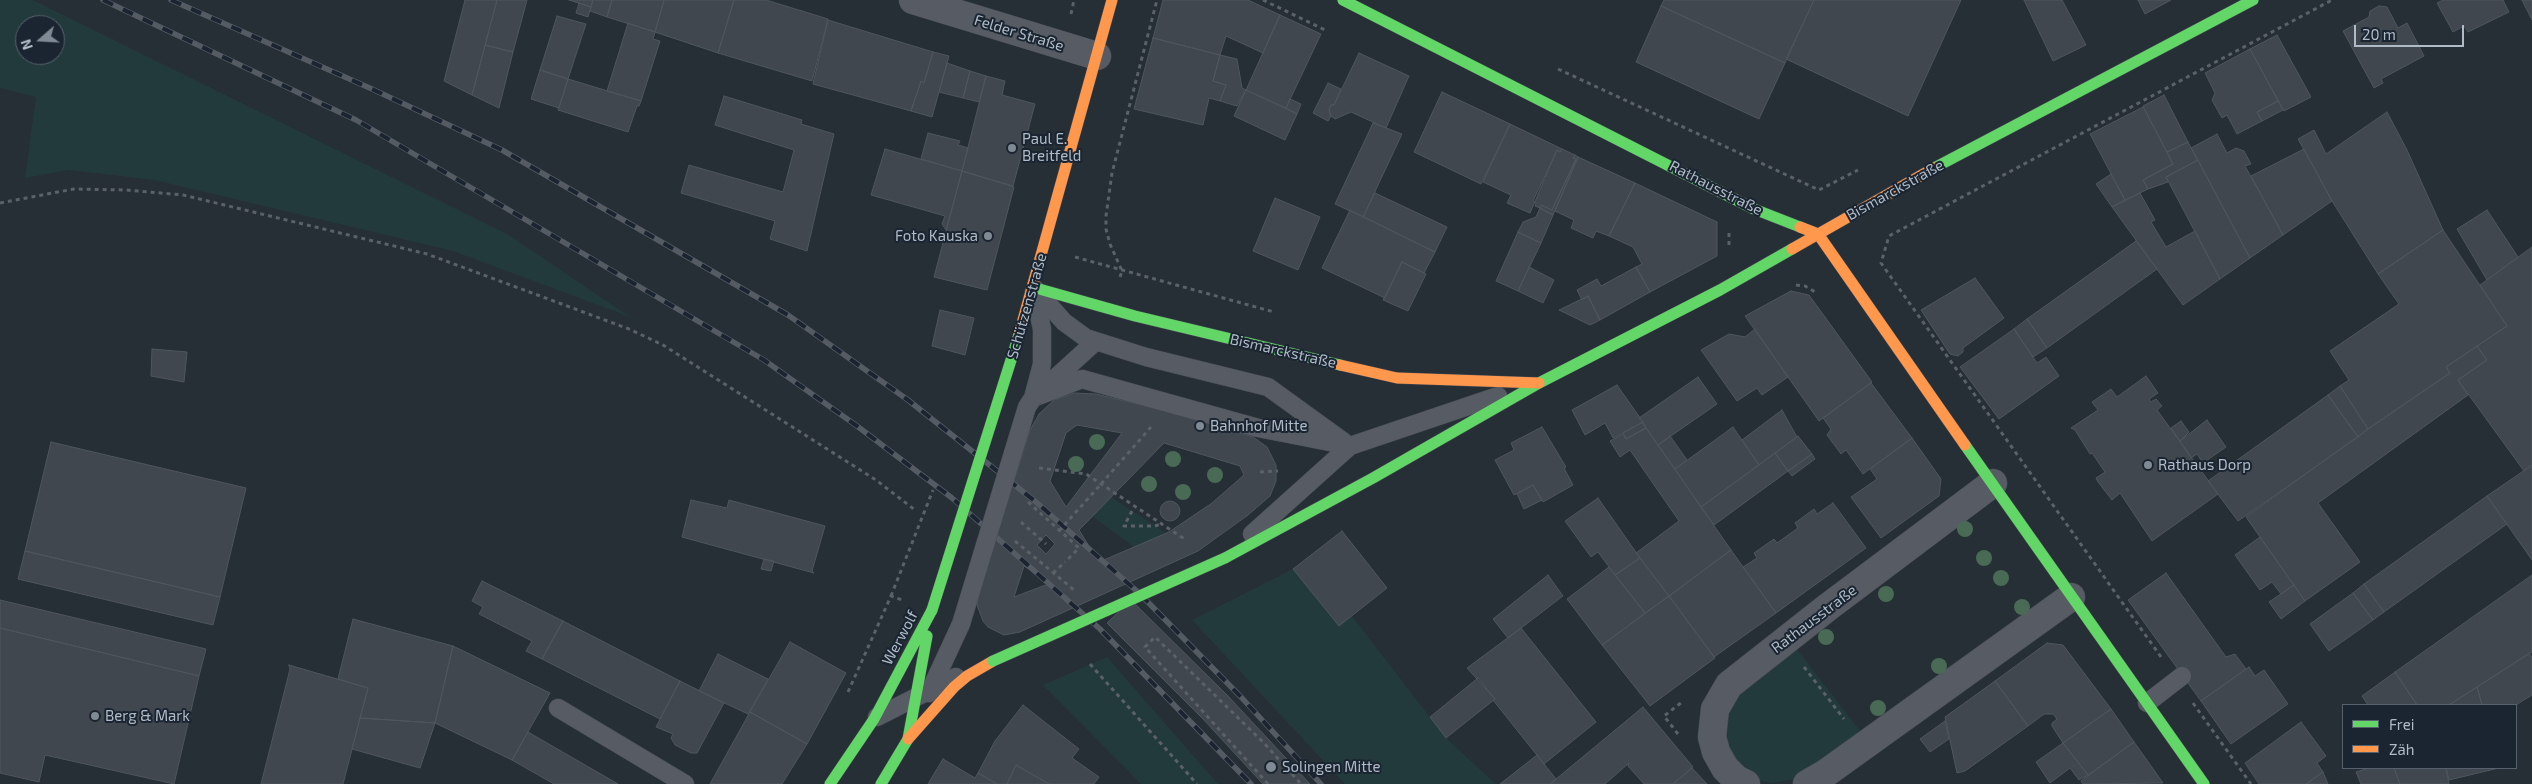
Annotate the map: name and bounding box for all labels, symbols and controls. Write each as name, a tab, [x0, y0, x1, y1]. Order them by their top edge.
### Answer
street label: Felder Straße	[972, 11, 1066, 55]
north arrow	[15, 15, 65, 65]
scale bar	[2357, 15, 2467, 47]
text: 20 m	[2362, 25, 2396, 43]
text: N	[17, 37, 36, 52]
place label: Paul E. Breitfeld	[1022, 130, 1081, 165]
marker: Paul E. Breitfeld	[1006, 142, 1018, 154]
street label: Bismarckstraße	[1843, 156, 1947, 224]
street label: Rathausstraße	[1666, 157, 1766, 219]
place label: Foto Kauska	[895, 227, 978, 245]
marker: Foto Kauska	[982, 230, 994, 242]
street label: Schützenstraße	[1003, 251, 1051, 361]
street label: Bismarckstraße	[1228, 330, 1338, 372]
place label: Bahnhof Mitte	[1210, 417, 1308, 435]
marker: Bahnhof Mitte	[1194, 420, 1206, 432]
place label: Rathaus Dorp	[2158, 456, 2251, 474]
marker: Rathaus Dorp	[2142, 459, 2154, 471]
street label: Rathausstraße	[1768, 581, 1860, 657]
street label: Werwolf	[878, 608, 922, 668]
legend	[2342, 704, 2517, 769]
place label: Berg & Mark	[105, 707, 190, 725]
marker: Berg & Mark	[89, 710, 101, 722]
text: Frei	[2389, 715, 2414, 733]
text: Zäh	[2389, 740, 2414, 758]
place label: Solingen Mitte	[1282, 758, 1381, 776]
marker: Solingen Mitte	[1264, 760, 1278, 774]

